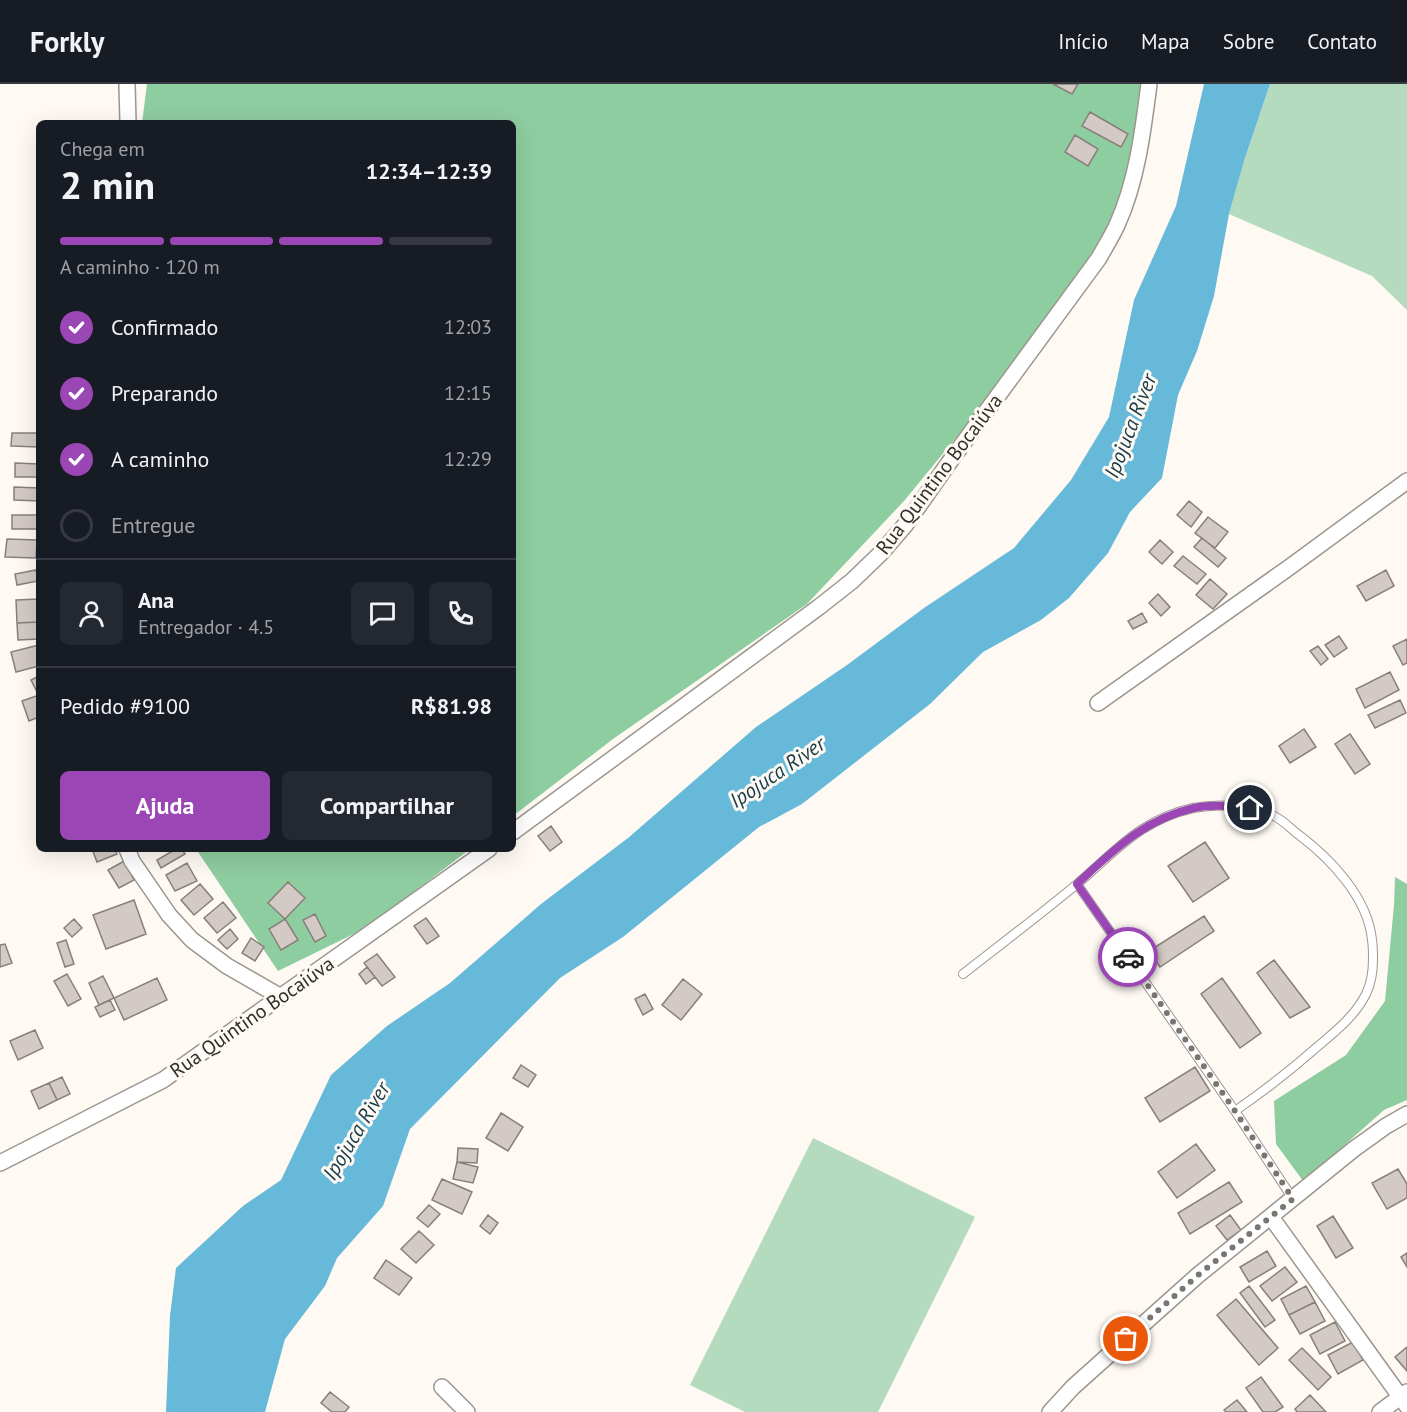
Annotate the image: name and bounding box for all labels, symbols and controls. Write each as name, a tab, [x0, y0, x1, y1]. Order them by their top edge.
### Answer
text: Forkly	[30, 23, 104, 60]
text: Início	[1058, 28, 1108, 55]
text: Mapa	[1141, 28, 1190, 55]
text: Sobre	[1223, 28, 1274, 55]
text: Contato	[1307, 28, 1377, 55]
text: Chega em	[60, 136, 145, 162]
text: 12:34–12:39	[366, 157, 492, 185]
text: 2 min	[60, 159, 155, 210]
text: A caminho · 120 m	[60, 254, 220, 280]
icon: check	[60, 311, 93, 344]
text: Confirmado	[111, 313, 218, 341]
text: 12:03	[444, 314, 492, 340]
water label: Ipojuca River	[1098, 368, 1163, 482]
icon: check	[60, 377, 93, 410]
text: Preparando	[111, 379, 218, 407]
text: 12:15	[444, 380, 492, 406]
street label: Rua Quintino Bocaiúva	[870, 388, 1008, 560]
icon: check	[60, 443, 93, 476]
text: A caminho	[111, 445, 209, 473]
text: 12:29	[444, 446, 492, 472]
text: Entregue	[111, 511, 196, 539]
button: person	[60, 582, 123, 645]
button: chat	[351, 582, 414, 645]
button: phone	[429, 582, 492, 645]
text: Ana	[138, 586, 174, 614]
text: Entregador · 4.5	[138, 614, 274, 640]
text: Pedido #9100	[60, 692, 190, 720]
text: R$81.98	[411, 692, 492, 720]
water label: Ipojuca River	[724, 729, 832, 814]
button: Ajuda	[60, 771, 270, 840]
button: Compartilhar	[282, 771, 492, 840]
pin	[1224, 782, 1275, 833]
icon: home	[1233, 791, 1266, 824]
courier	[1098, 927, 1158, 987]
icon: car	[1112, 941, 1145, 974]
street label: Rua Quintino Bocaiúva	[165, 951, 339, 1083]
water label: Ipojuca River	[316, 1075, 397, 1185]
pin	[1100, 1313, 1151, 1364]
icon: bag	[1109, 1322, 1142, 1355]

